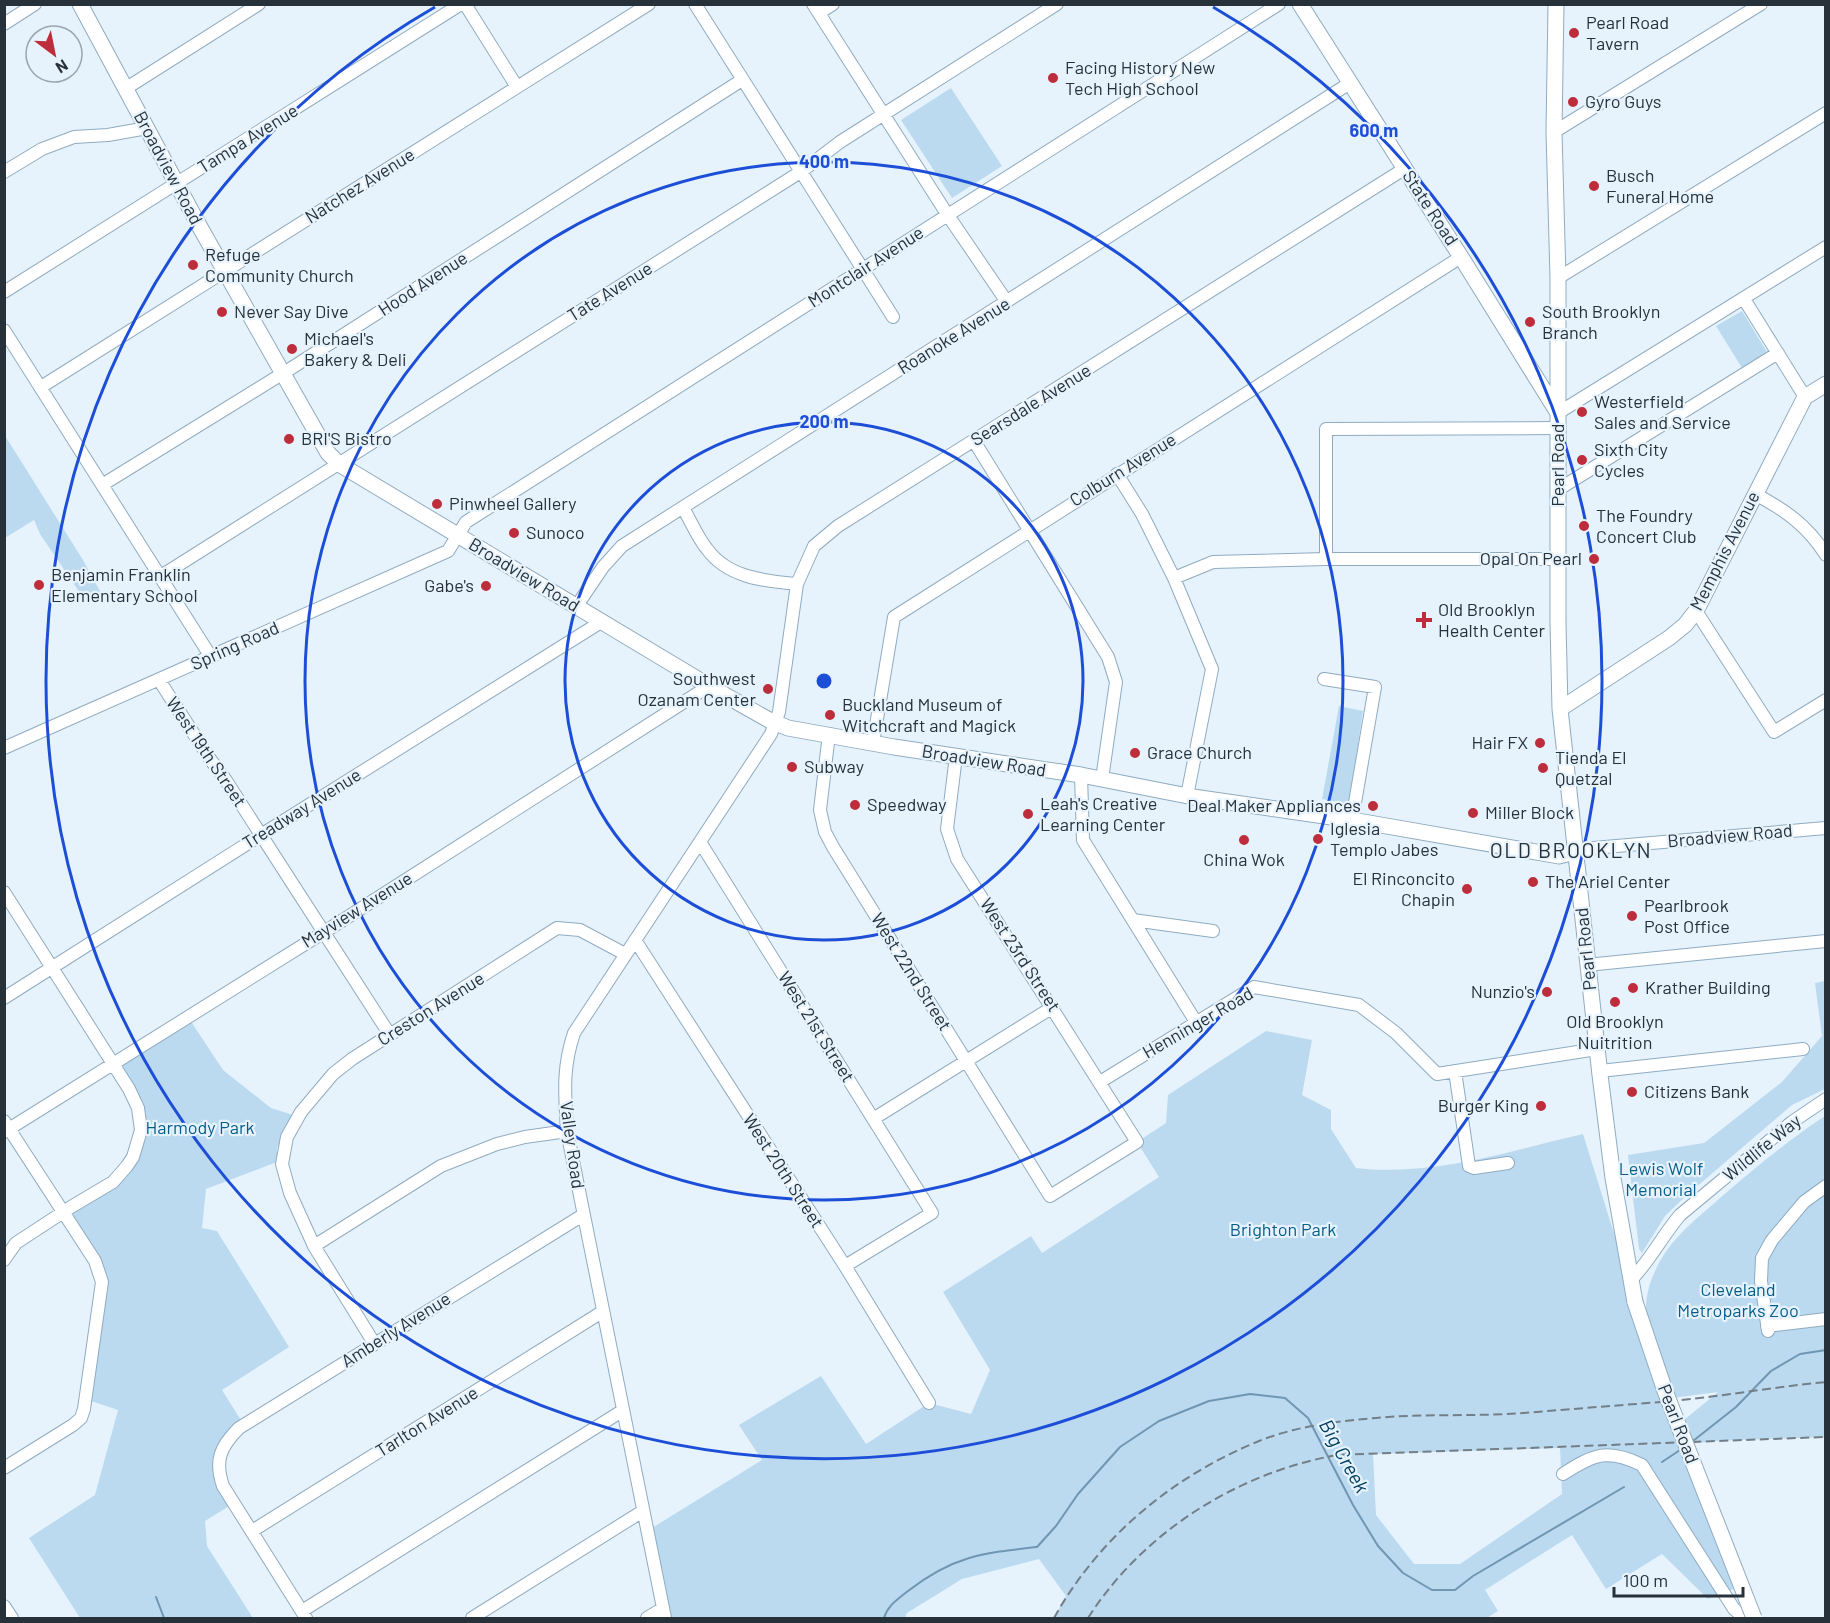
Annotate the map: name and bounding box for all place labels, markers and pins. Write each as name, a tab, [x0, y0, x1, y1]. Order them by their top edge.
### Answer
place label: Pearl Road Tavern	[1586, 11, 1669, 54]
marker: Pearl Road Tavern	[1567, 26, 1581, 40]
place label: Facing History New Tech High School	[1065, 56, 1215, 99]
marker: Facing History New Tech High School	[1046, 71, 1060, 85]
place label: Gyro Guys	[1585, 90, 1661, 112]
marker: Gyro Guys	[1566, 95, 1580, 109]
place label: Busch Funeral Home	[1606, 164, 1714, 207]
marker: Busch Funeral Home	[1587, 179, 1601, 193]
place label: Refuge Community Church	[205, 243, 354, 286]
marker: Refuge Community Church	[186, 258, 200, 272]
place label: Never Say Dive	[234, 300, 349, 322]
place label: South Brooklyn Branch	[1542, 300, 1660, 343]
marker: Never Say Dive	[215, 305, 229, 319]
marker: South Brooklyn Branch	[1523, 315, 1537, 329]
place label: Michael's Bakery & Deli	[304, 327, 407, 370]
marker: Michael's Bakery & Deli	[285, 342, 299, 356]
place label: Westerfield Sales and Service	[1594, 390, 1731, 433]
marker: Westerfield Sales and Service	[1575, 405, 1589, 419]
place label: BRI'S Bistro	[301, 427, 392, 449]
marker: BRI'S Bistro	[282, 432, 296, 446]
place label: Sixth City Cycles	[1594, 438, 1668, 481]
marker: Sixth City Cycles	[1575, 453, 1589, 467]
place label: Pinwheel Gallery	[449, 492, 577, 514]
marker: Pinwheel Gallery	[430, 497, 444, 511]
place label: The Foundry Concert Club	[1596, 504, 1697, 547]
marker: The Foundry Concert Club	[1577, 519, 1591, 533]
place label: Sunoco	[526, 521, 585, 543]
marker: Sunoco	[507, 526, 521, 540]
place label: Opal On Pearl	[1480, 547, 1582, 569]
marker: Opal On Pearl	[1587, 552, 1601, 566]
place label: Benjamin Franklin Elementary School	[51, 563, 198, 606]
place label: Gabe's	[424, 574, 474, 596]
marker: Benjamin Franklin Elementary School	[32, 578, 46, 592]
marker: Gabe's	[479, 579, 493, 593]
place label: Old Brooklyn Health Center	[1438, 598, 1546, 641]
marker: Old Brooklyn Health Center	[1415, 611, 1433, 629]
place label: Southwest Ozanam Center	[638, 667, 756, 710]
centre of rings	[814, 671, 834, 691]
marker: Southwest Ozanam Center	[761, 682, 775, 696]
place label: Buckland Museum of Witchcraft and Magick	[842, 693, 1016, 736]
marker: Buckland Museum of Witchcraft and Magick	[823, 708, 837, 722]
place label: Hair FX	[1471, 731, 1528, 753]
marker: Hair FX	[1533, 736, 1547, 750]
place label: Grace Church	[1147, 741, 1252, 763]
marker: Grace Church	[1128, 746, 1142, 760]
place label: Tienda El Quetzal	[1555, 746, 1626, 789]
place label: Subway	[804, 755, 864, 777]
marker: Subway	[785, 760, 799, 774]
marker: Tienda El Quetzal	[1536, 761, 1550, 775]
place label: Leah's Creative Learning Center	[1040, 792, 1166, 835]
place label: Speedway	[867, 793, 947, 815]
place label: Deal Maker Appliances	[1187, 794, 1361, 816]
marker: Speedway	[848, 798, 862, 812]
marker: Deal Maker Appliances	[1366, 799, 1380, 813]
place label: Miller Block	[1485, 801, 1574, 823]
marker: Miller Block	[1466, 806, 1480, 820]
marker: Leah's Creative Learning Center	[1021, 807, 1035, 821]
place label: Iglesia Templo Jabes	[1330, 817, 1438, 860]
marker: Iglesia Templo Jabes	[1311, 832, 1325, 846]
marker: China Wok	[1237, 833, 1251, 847]
place label: China Wok	[1203, 848, 1285, 870]
place label: El Rinconcito Chapin	[1352, 867, 1455, 910]
place label: The Ariel Center	[1545, 870, 1670, 892]
marker: The Ariel Center	[1526, 875, 1540, 889]
marker: El Rinconcito Chapin	[1460, 882, 1474, 896]
place label: Pearlbrook Post Office	[1644, 894, 1730, 937]
marker: Pearlbrook Post Office	[1625, 909, 1639, 923]
place label: Krather Building	[1645, 976, 1771, 998]
place label: Nunzio's	[1471, 980, 1535, 1002]
marker: Krather Building	[1626, 981, 1640, 995]
marker: Nunzio's	[1540, 985, 1554, 999]
marker: Old Brooklyn Nuitrition	[1608, 995, 1622, 1009]
place label: Old Brooklyn Nuitrition	[1566, 1010, 1664, 1053]
place label: Citizens Bank	[1644, 1080, 1749, 1102]
marker: Citizens Bank	[1625, 1085, 1639, 1099]
place label: Burger King	[1438, 1094, 1529, 1116]
marker: Burger King	[1534, 1099, 1548, 1113]

